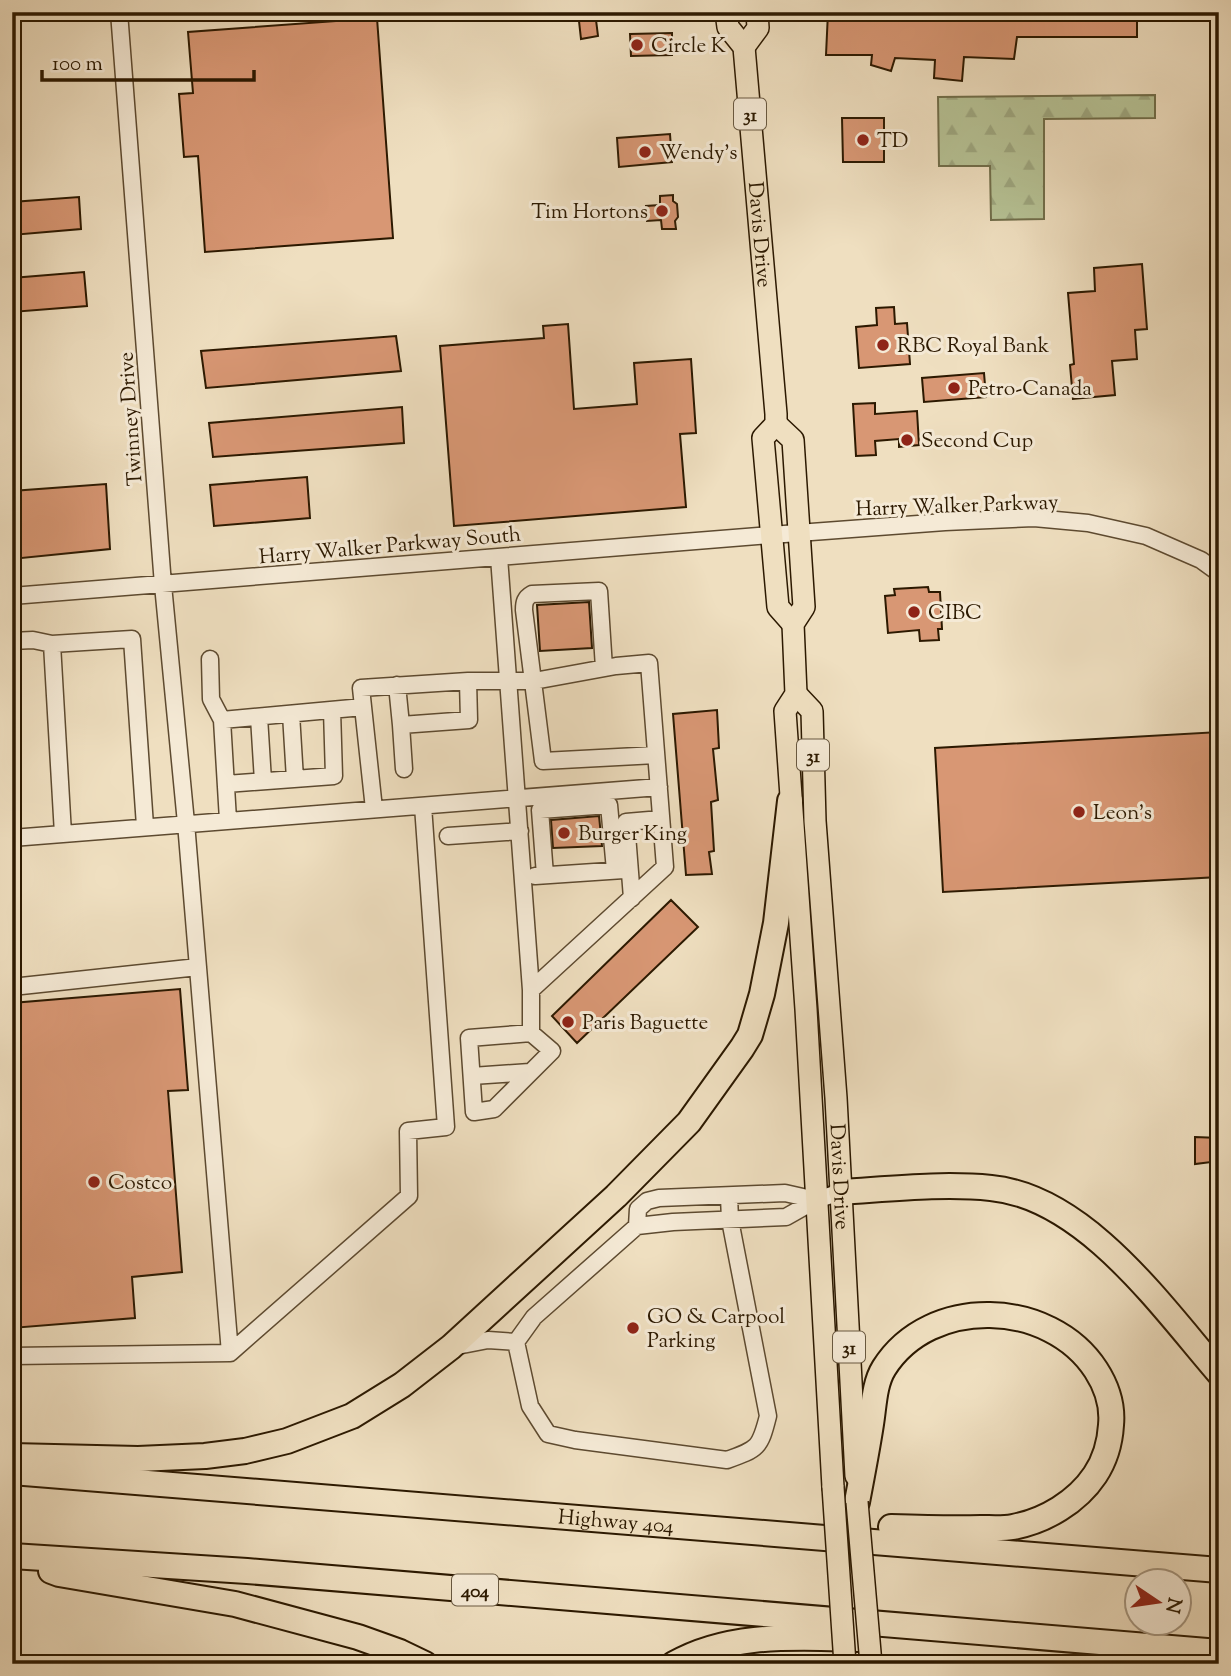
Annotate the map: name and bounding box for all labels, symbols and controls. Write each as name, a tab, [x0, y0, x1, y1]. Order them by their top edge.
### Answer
place label: Circle K	[651, 32, 726, 62]
marker: Circle K	[629, 37, 645, 53]
scale bar	[42, 38, 254, 82]
text: 100 m	[52, 50, 103, 80]
road number: 31	[734, 98, 766, 130]
place label: TD	[877, 127, 908, 157]
marker: TD	[855, 132, 871, 148]
place label: Wendy's	[659, 139, 738, 169]
marker: Wendy's	[637, 144, 653, 160]
street label: Davis Drive	[739, 180, 778, 289]
place label: Tim Hortons	[531, 198, 648, 228]
marker: Tim Hortons	[654, 203, 670, 219]
place label: RBC Royal Bank	[897, 332, 1050, 362]
marker: RBC Royal Bank	[875, 337, 891, 353]
street label: Twinney Drive	[112, 351, 152, 487]
place label: Petro-Canada	[968, 375, 1092, 405]
marker: Petro-Canada	[946, 380, 962, 396]
place label: Second Cup	[921, 427, 1033, 457]
marker: Second Cup	[899, 432, 915, 448]
street label: Harry Walker Parkway	[855, 488, 1060, 526]
street label: Harry Walker Parkway South	[258, 521, 523, 573]
place label: CIBC	[928, 599, 982, 629]
marker: CIBC	[906, 604, 922, 620]
road number: 31	[797, 740, 829, 770]
place label: Leon's	[1093, 799, 1152, 829]
marker: Leon's	[1071, 804, 1087, 820]
place label: Burger King	[578, 820, 687, 850]
marker: Burger King	[556, 825, 572, 841]
place label: Paris Baguette	[582, 1009, 708, 1039]
marker: Paris Baguette	[560, 1014, 576, 1030]
street label: Davis Drive	[820, 1123, 856, 1231]
place label: Costco	[108, 1169, 172, 1199]
marker: Costco	[86, 1174, 102, 1190]
place label: GO & Carpool Parking	[647, 1303, 785, 1357]
marker: GO & Carpool Parking	[625, 1320, 641, 1336]
road number: 31	[833, 1331, 865, 1362]
street label: Highway 404	[557, 1503, 675, 1543]
north arrow	[1122, 1568, 1192, 1638]
road number: 404	[452, 1574, 498, 1606]
text: N	[1157, 1595, 1187, 1616]

